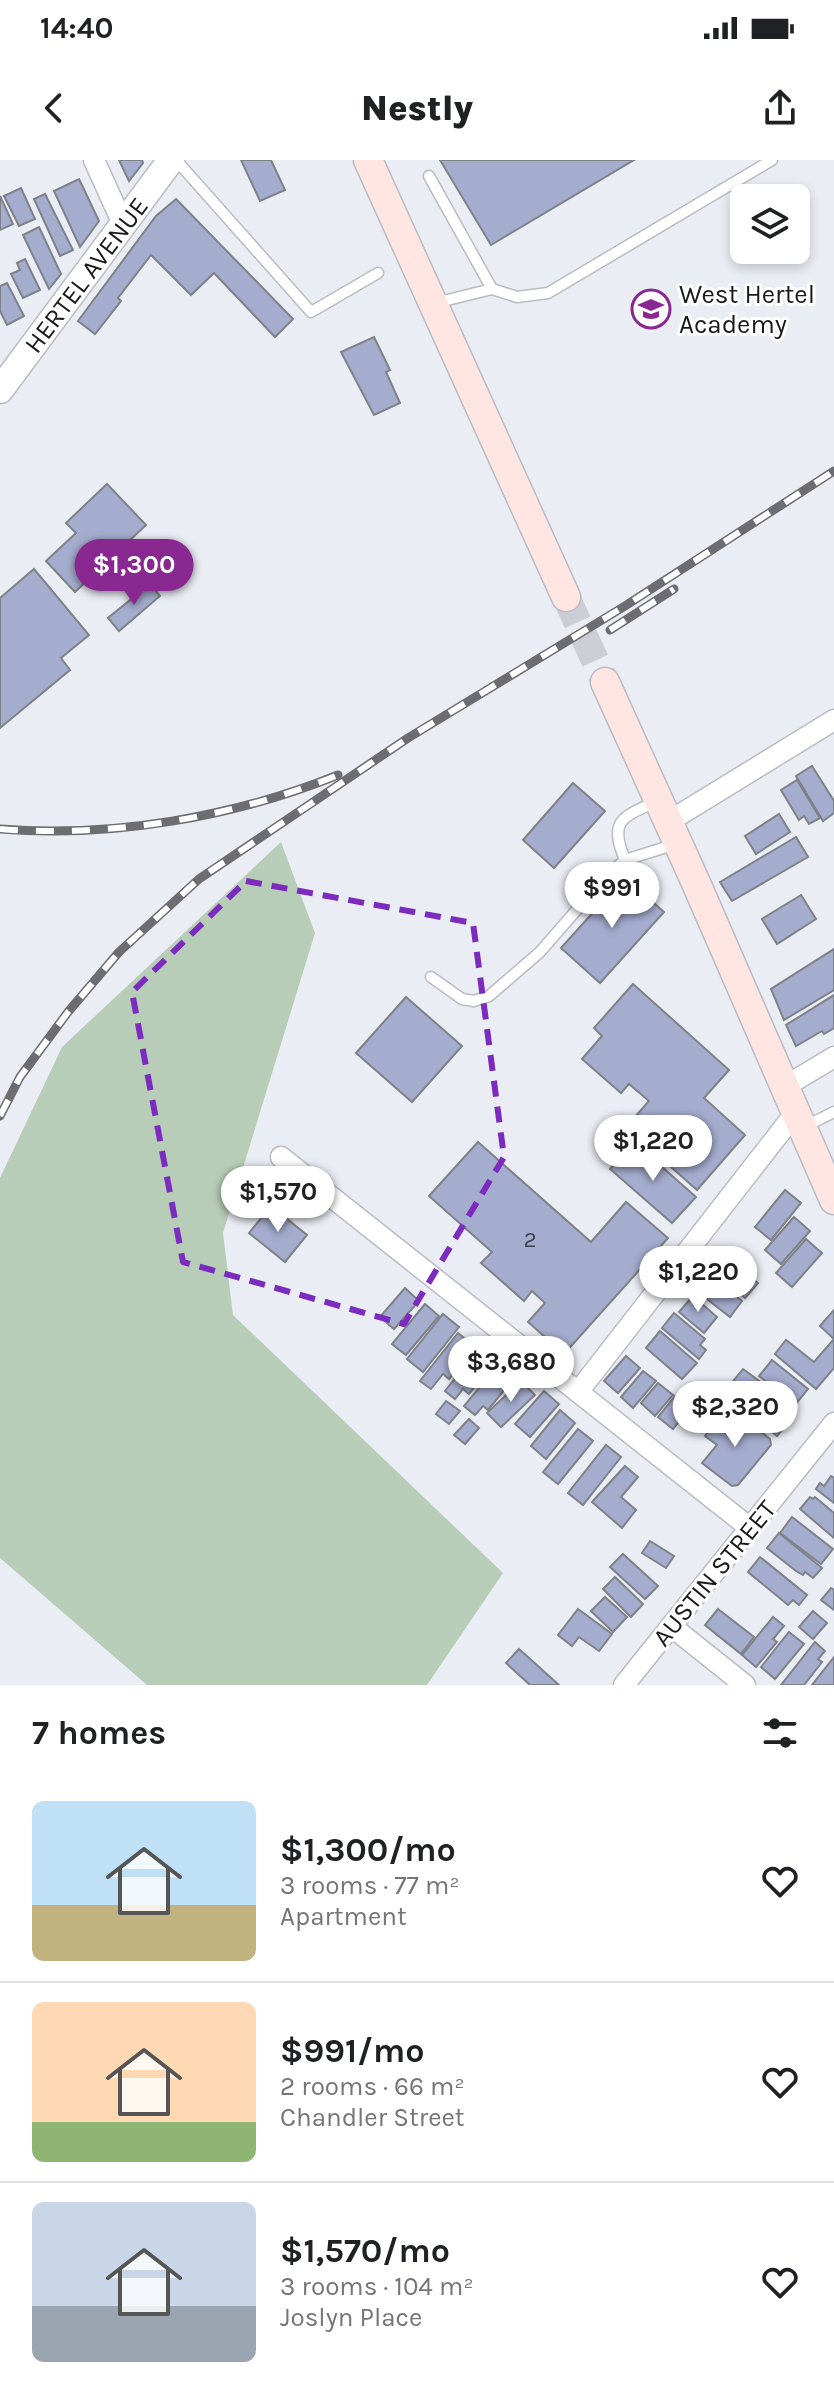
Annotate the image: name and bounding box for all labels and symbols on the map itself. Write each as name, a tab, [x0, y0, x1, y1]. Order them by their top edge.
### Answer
street label: HERTEL AVENUE	[18, 191, 155, 359]
place label: West Hertel Academy	[679, 279, 815, 340]
school or university icon: West Hertel Academy	[630, 288, 672, 330]
pin: $1,300	[69, 539, 199, 607]
pin: $991	[565, 862, 659, 930]
pin: $1,220	[588, 1115, 718, 1183]
pin: $1,570	[213, 1166, 343, 1234]
house number: 2	[524, 1227, 536, 1253]
pin: $1,220	[633, 1246, 763, 1314]
pin: $3,680	[446, 1336, 576, 1404]
pin: $2,320	[670, 1381, 800, 1449]
street label: AUSTIN STREET	[646, 1494, 783, 1653]

